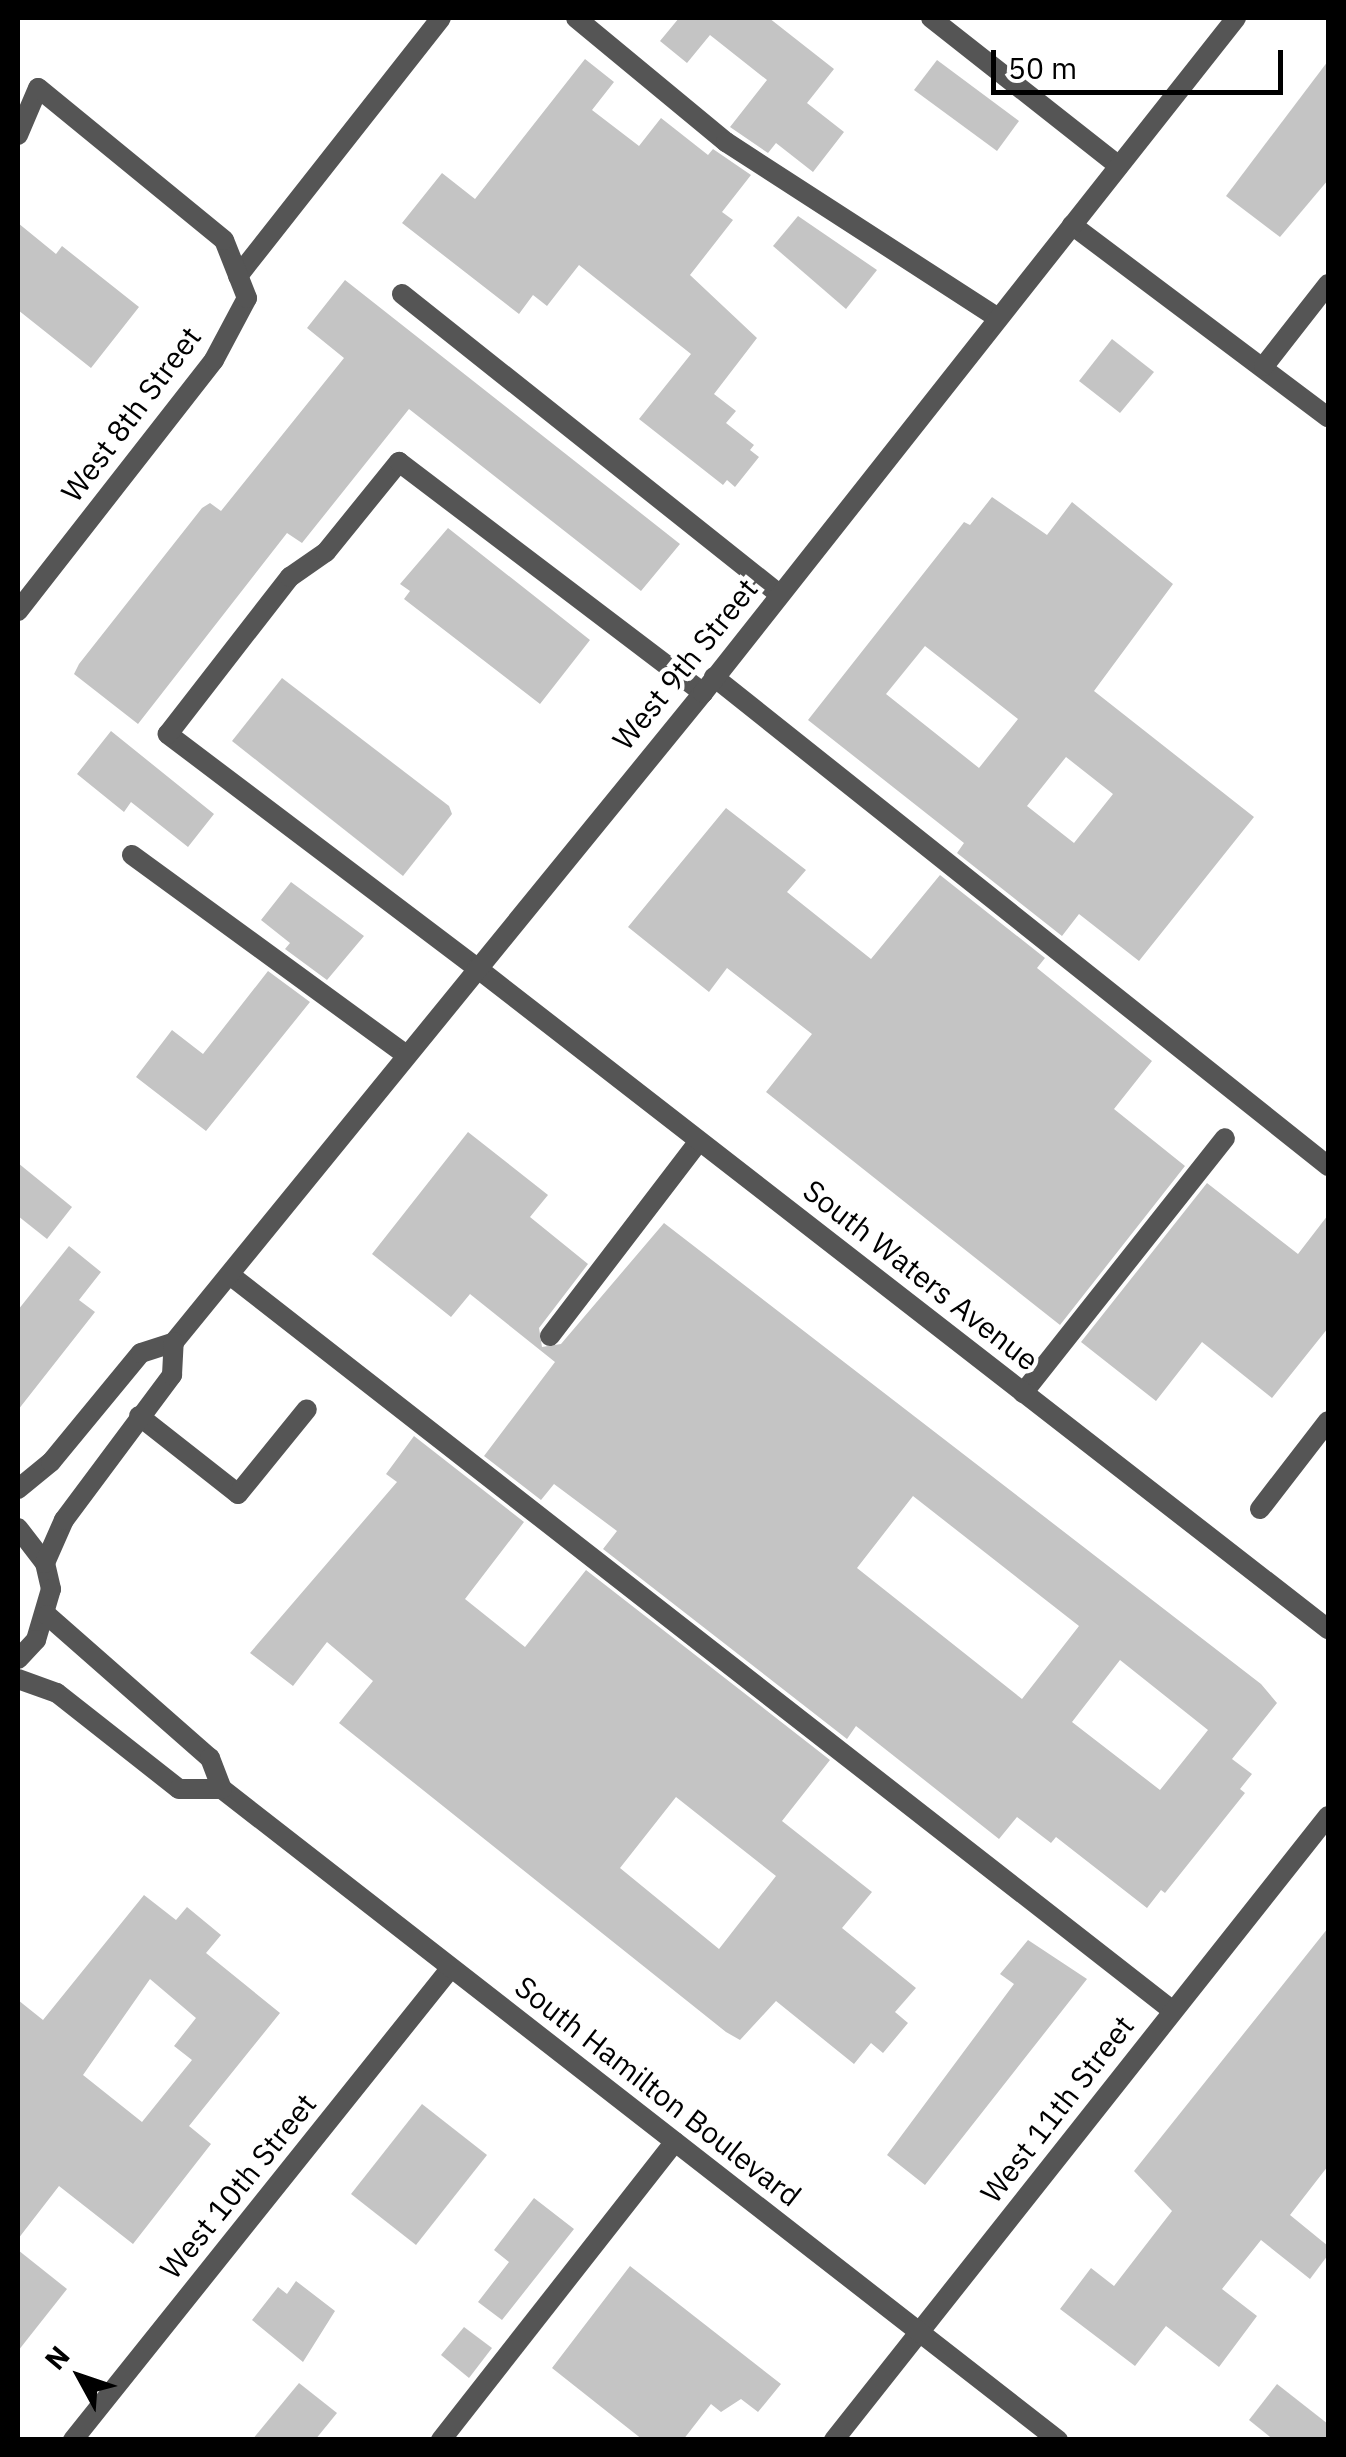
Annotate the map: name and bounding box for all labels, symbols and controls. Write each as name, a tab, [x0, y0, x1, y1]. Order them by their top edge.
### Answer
scale bar	[996, 30, 1288, 92]
text: 50 m	[1008, 48, 1077, 87]
street label: West 8th Street	[54, 319, 208, 509]
street label: West 9th Street	[605, 571, 765, 757]
street label: South Waters Avenue	[796, 1172, 1046, 1378]
street label: South Hamilton Boulevard	[508, 1968, 808, 2214]
street label: West 11th Street	[973, 2008, 1141, 2210]
street label: West 10th Street	[152, 2086, 324, 2286]
north arrow	[30, 2327, 130, 2427]
text: N	[36, 2338, 77, 2377]

